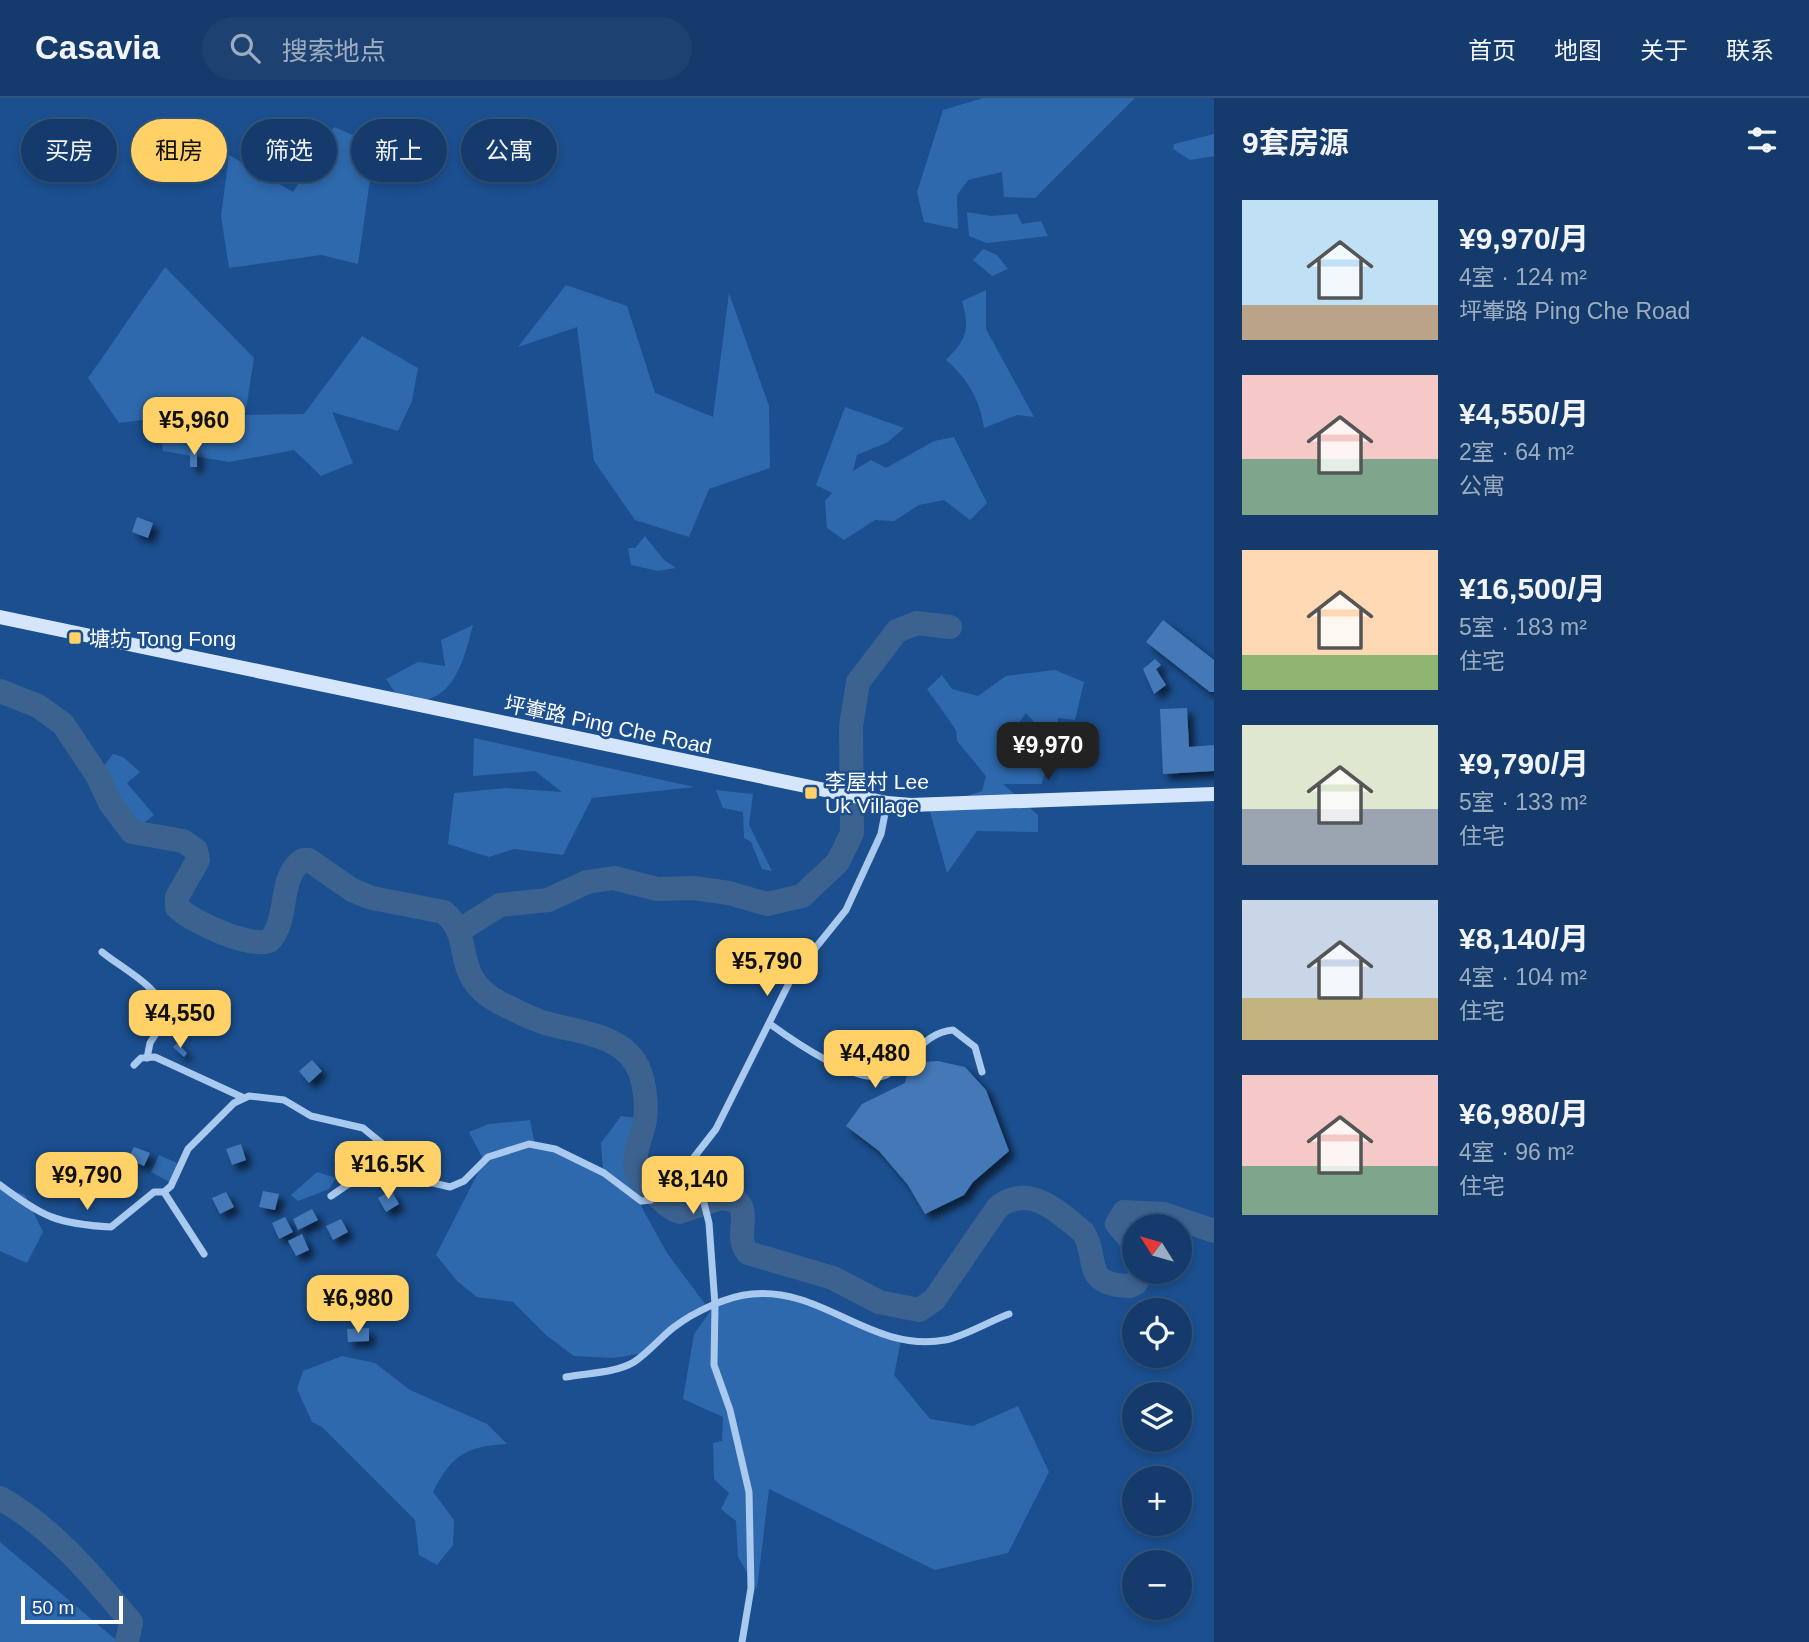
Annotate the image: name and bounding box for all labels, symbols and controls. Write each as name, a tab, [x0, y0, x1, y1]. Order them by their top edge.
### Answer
search box	[202, 17, 692, 80]
text: Casavia	[35, 29, 160, 66]
icon: search	[226, 29, 264, 67]
text: 搜索地点	[282, 36, 386, 66]
text: 首页	[1468, 37, 1516, 64]
text: 地图	[1554, 37, 1602, 64]
text: 关于	[1640, 37, 1688, 64]
text: 联系	[1726, 37, 1774, 64]
chip: 买房	[21, 119, 117, 182]
chip: 租房	[131, 119, 227, 182]
chip: 筛选	[241, 119, 337, 182]
chip: 新上	[351, 119, 447, 182]
chip: 公寓	[461, 119, 557, 182]
icon: filters	[1743, 121, 1781, 159]
text: 9套房源	[1242, 126, 1349, 159]
text: ¥9,970/月	[1459, 222, 1589, 255]
icon: home	[1298, 228, 1382, 312]
text: 4室 · 124 m²	[1459, 264, 1587, 290]
text: 坪輋路 Ping Che Road	[1459, 298, 1690, 324]
text: ¥4,550/月	[1459, 397, 1589, 430]
pin: ¥5,960	[137, 398, 251, 457]
icon: home	[1298, 403, 1382, 487]
text: ¥5,960	[159, 407, 229, 433]
text: 2室 · 64 m²	[1459, 439, 1574, 465]
text: 公寓	[1459, 473, 1505, 499]
text: ¥16,500/月	[1459, 572, 1606, 605]
icon: home	[1298, 578, 1382, 662]
text: 5室 · 183 m²	[1459, 614, 1587, 640]
place label: 塘坊 Tong Fong	[89, 627, 236, 650]
marker: 塘坊 Tong Fong	[67, 630, 83, 646]
text: 住宅	[1459, 648, 1505, 674]
street label: 坪輋路 Ping Che Road	[502, 692, 714, 758]
pin: ¥9,970	[991, 722, 1105, 782]
text: ¥9,970	[1013, 732, 1083, 758]
text: ¥9,790/月	[1459, 747, 1589, 780]
icon: home	[1298, 753, 1382, 837]
place label: 李屋村 Lee Uk Village	[825, 770, 929, 817]
marker: 李屋村 Lee Uk Village	[803, 785, 819, 801]
text: 5室 · 133 m²	[1459, 789, 1587, 815]
text: 住宅	[1459, 823, 1505, 849]
text: ¥8,140/月	[1459, 922, 1589, 955]
icon: home	[1298, 928, 1382, 1012]
pin: ¥5,790	[710, 939, 824, 998]
text: ¥5,790	[732, 948, 802, 974]
text: 4室 · 104 m²	[1459, 964, 1587, 990]
pin: ¥4,550	[123, 990, 237, 1050]
text: 住宅	[1459, 998, 1505, 1024]
text: ¥4,550	[145, 1000, 215, 1026]
pin: ¥4,480	[818, 1030, 932, 1090]
text: ¥4,480	[840, 1040, 910, 1066]
text: ¥6,980/月	[1459, 1097, 1589, 1130]
icon: home	[1298, 1103, 1382, 1187]
text: 4室 · 96 m²	[1459, 1139, 1574, 1165]
pin: ¥16.5K	[331, 1142, 445, 1201]
text: ¥16.5K	[351, 1151, 425, 1177]
pin: ¥9,790	[30, 1152, 144, 1212]
pin: ¥8,140	[636, 1156, 750, 1216]
text: ¥9,790	[52, 1162, 122, 1188]
text: ¥8,140	[658, 1166, 728, 1192]
text: 住宅	[1459, 1173, 1505, 1199]
north arrow	[1122, 1214, 1192, 1284]
map controls	[1122, 1214, 1192, 1620]
pin: ¥6,980	[301, 1276, 415, 1335]
text: ¥6,980	[323, 1285, 393, 1311]
button: locate	[1122, 1298, 1192, 1368]
button: layers	[1122, 1382, 1192, 1452]
button: +	[1122, 1466, 1192, 1536]
button: −	[1122, 1550, 1192, 1620]
scale bar	[21, 1593, 122, 1625]
text: 50 m	[32, 1597, 74, 1618]

